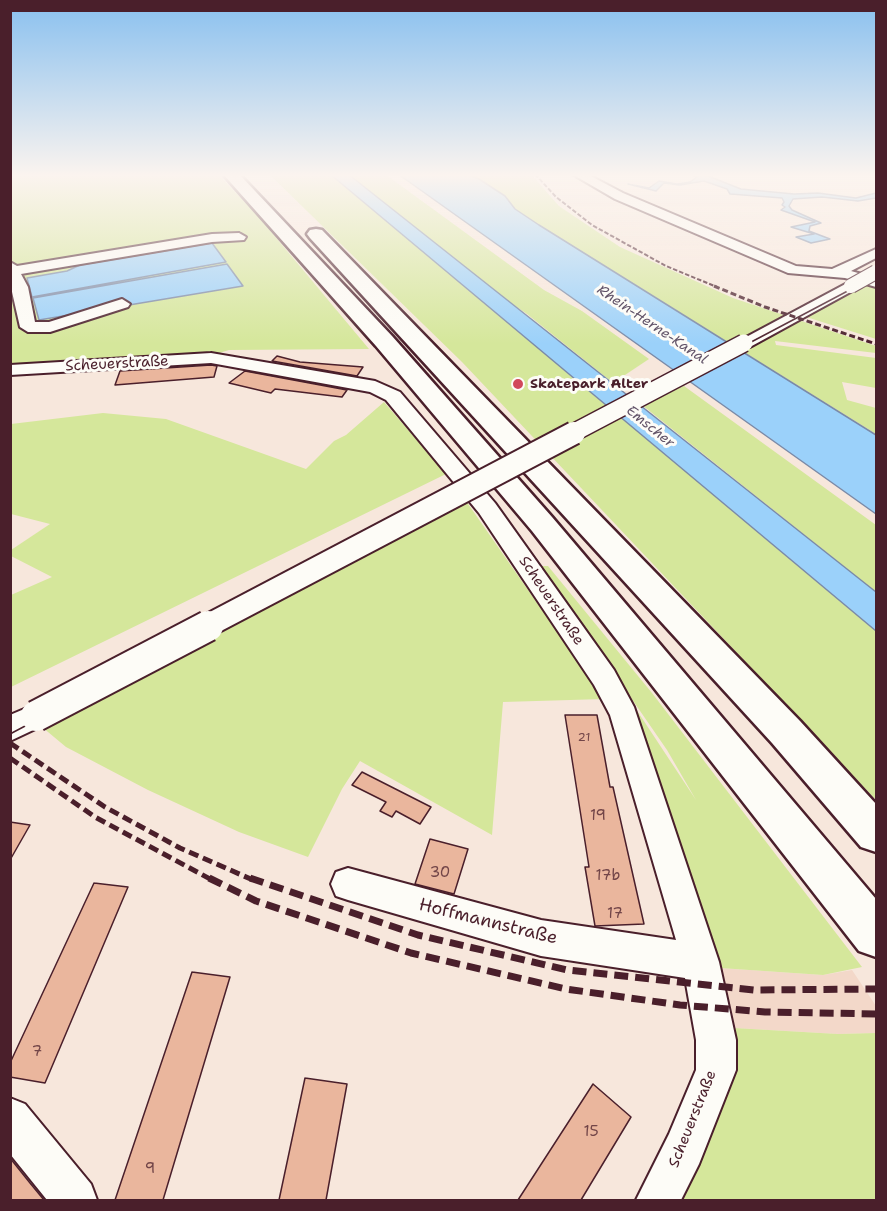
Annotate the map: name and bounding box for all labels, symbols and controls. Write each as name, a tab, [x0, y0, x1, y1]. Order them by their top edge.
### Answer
water label: Rhein-Herne-Kanal	[594, 282, 710, 368]
street label: Scheuerstraße	[65, 352, 169, 376]
place label: Skatepark Alter	[530, 376, 648, 392]
marker: Skatepark Alter	[511, 377, 525, 391]
water label: Emscher	[622, 402, 678, 452]
street label: Scheuerstraße	[515, 553, 587, 649]
house number: 21	[578, 731, 590, 745]
house number: 19	[590, 807, 606, 825]
house number: 30	[430, 864, 450, 882]
house number: 17b	[596, 867, 620, 885]
street label: Hoffmannstraße	[416, 894, 560, 950]
house number: 17	[607, 905, 623, 923]
house number: 7	[32, 1043, 42, 1061]
street label: Scheuerstraße	[665, 1068, 721, 1170]
house number: 15	[583, 1123, 599, 1141]
house number: 9	[145, 1160, 155, 1178]

